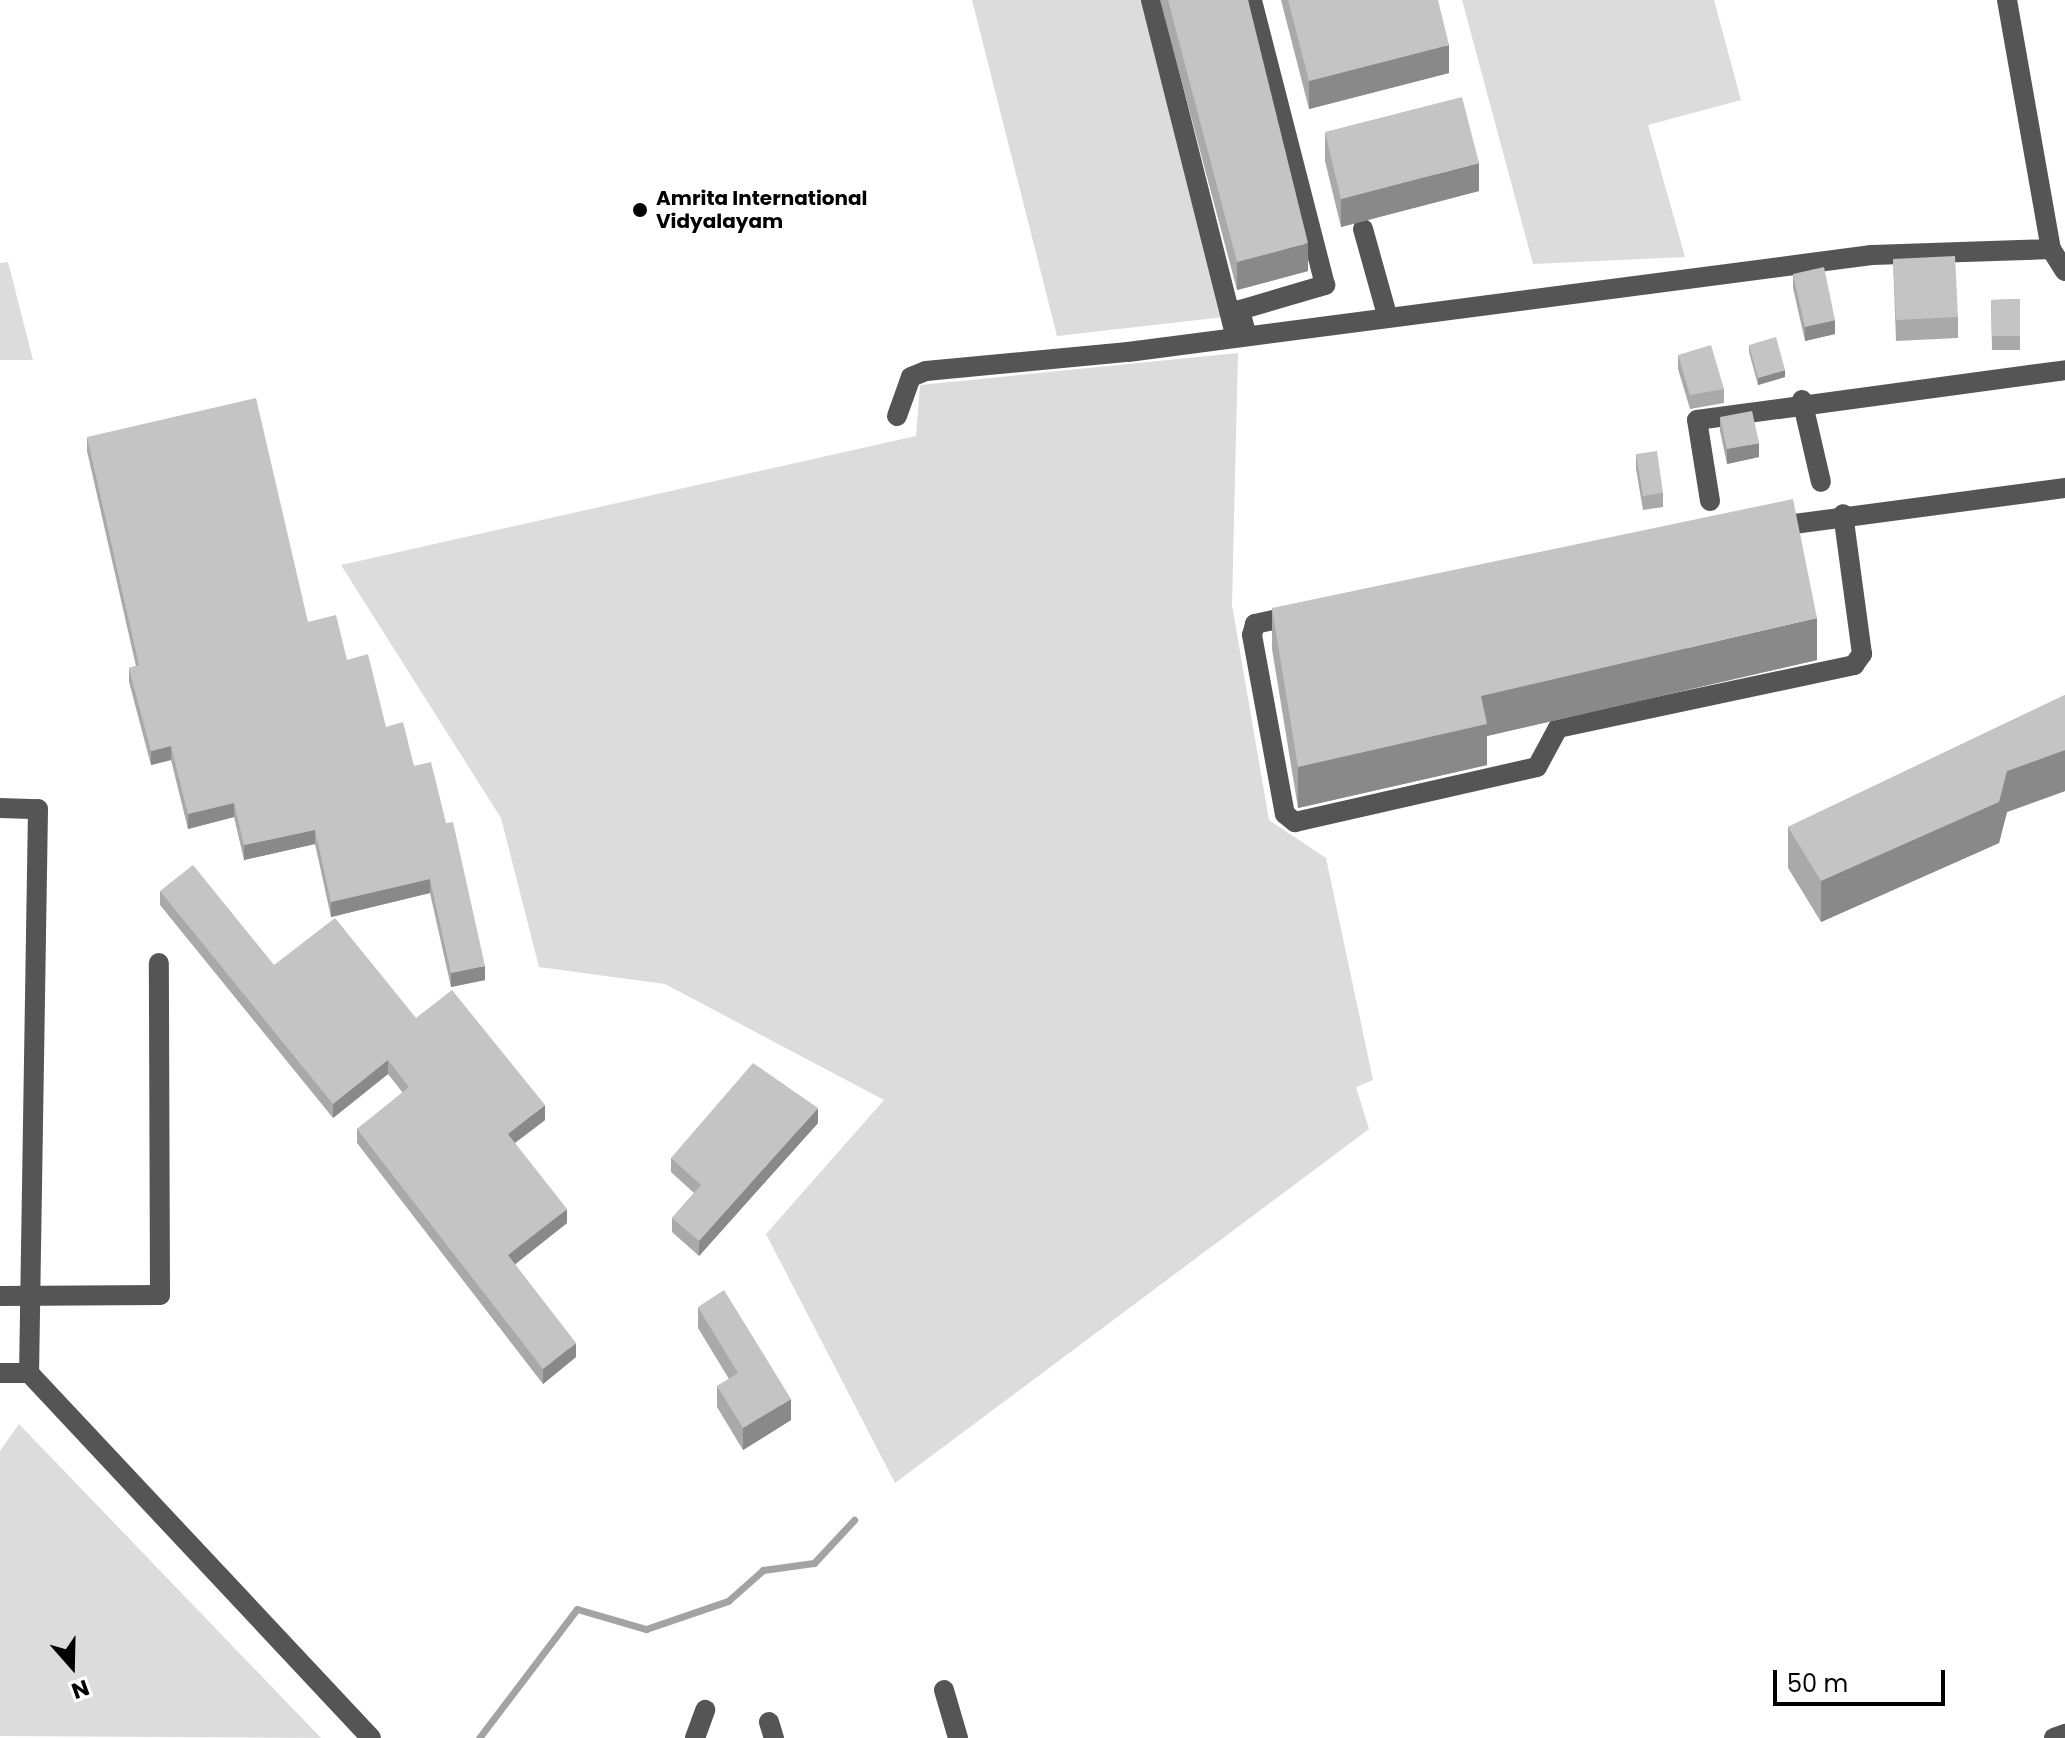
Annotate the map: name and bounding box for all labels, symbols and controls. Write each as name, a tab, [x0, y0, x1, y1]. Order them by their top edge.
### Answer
place label: Amrita International Vidyalayam	[656, 186, 867, 233]
marker: Amrita International Vidyalayam	[631, 201, 649, 219]
north arrow	[32, 1626, 112, 1706]
scale bar	[1777, 1654, 1949, 1704]
text: 50 m	[1787, 1667, 1848, 1700]
text: N	[67, 1672, 93, 1706]

